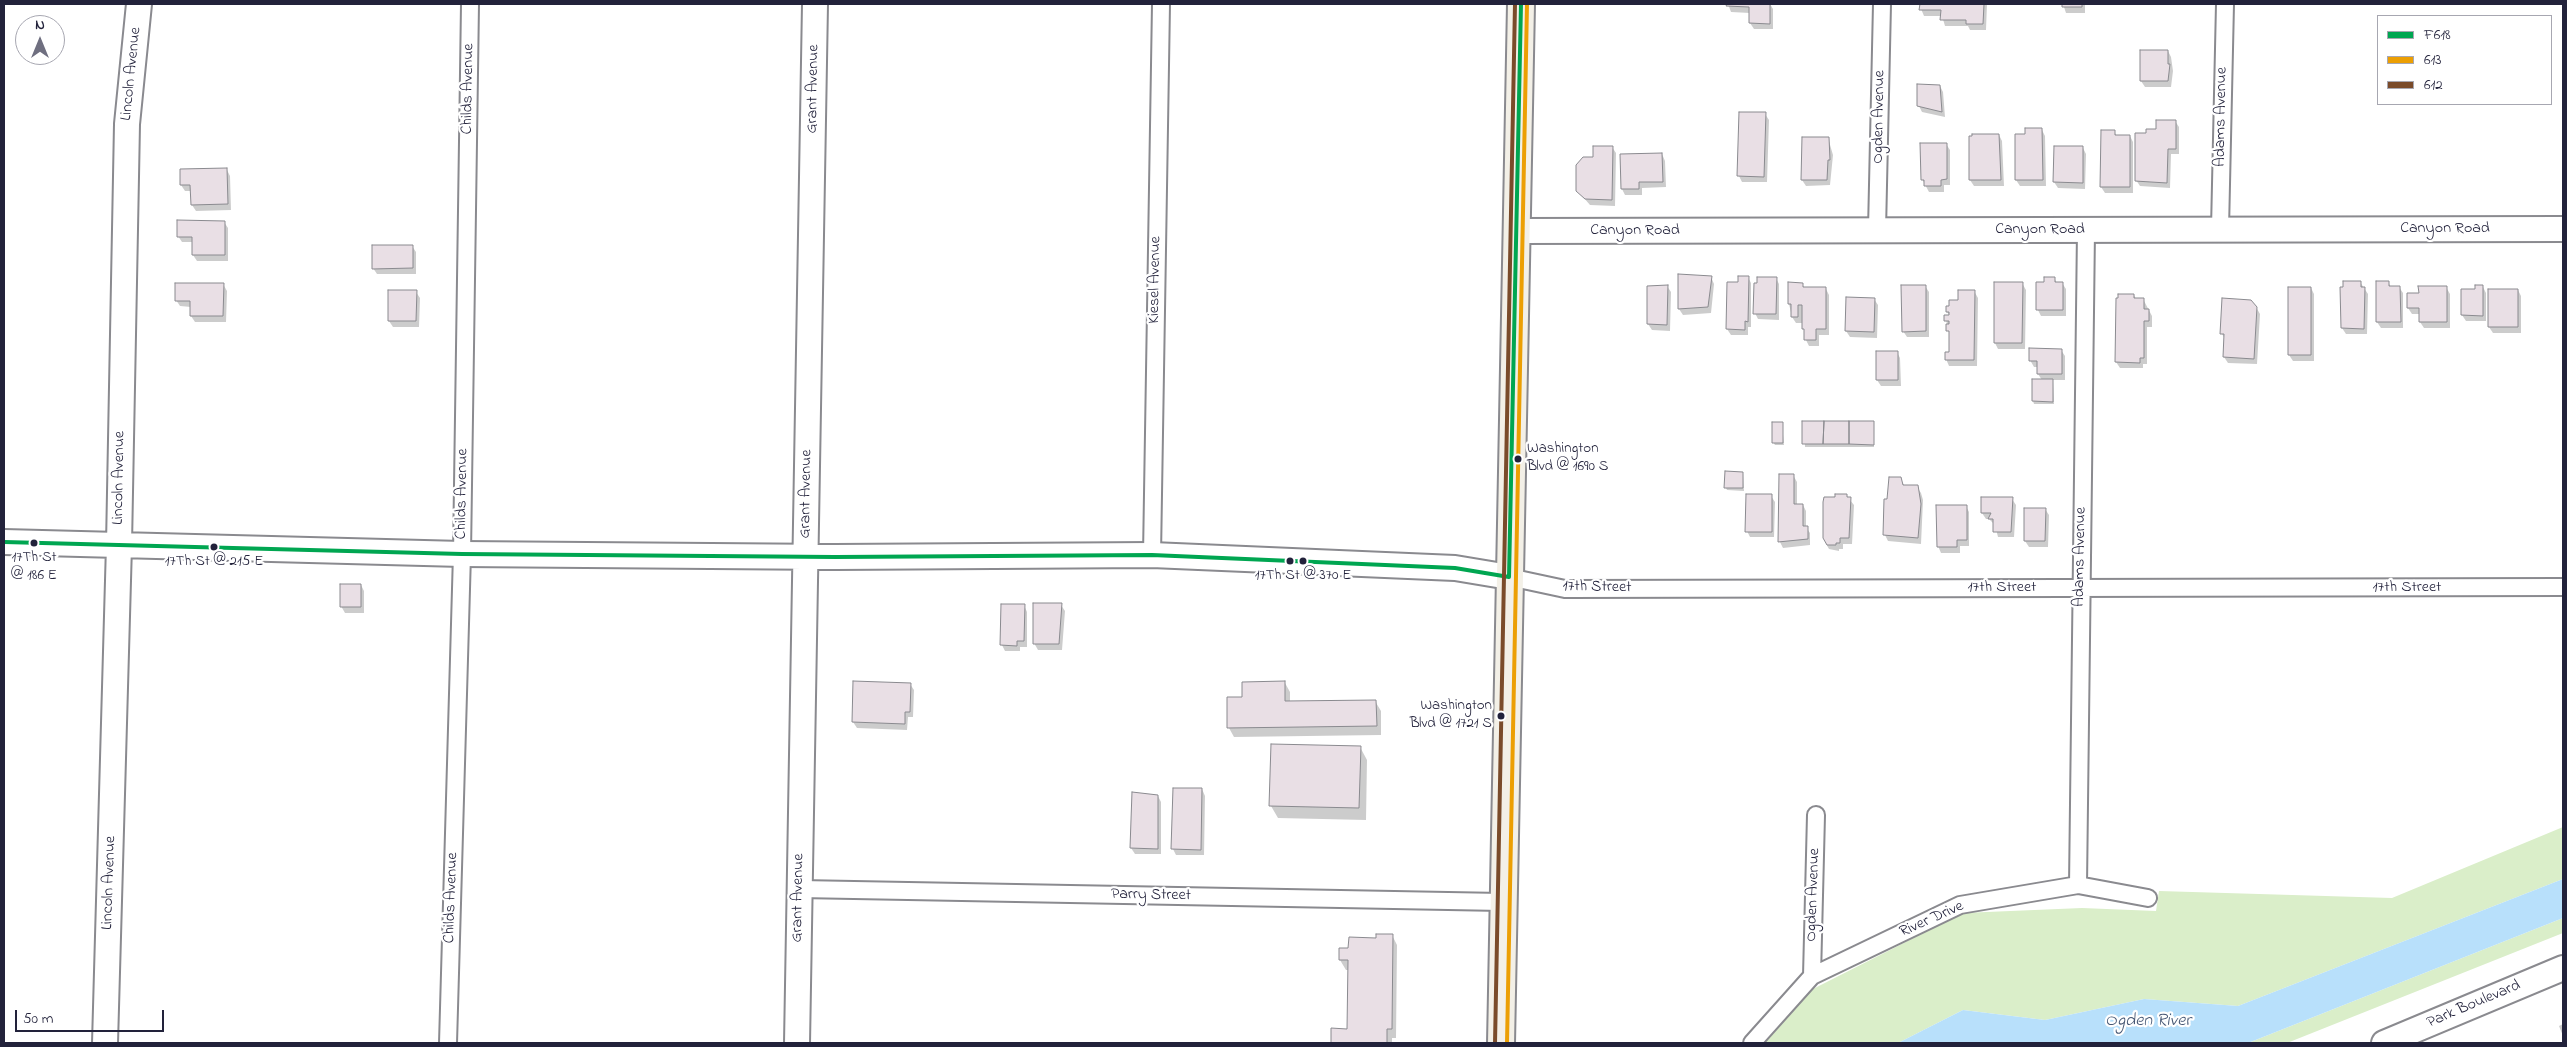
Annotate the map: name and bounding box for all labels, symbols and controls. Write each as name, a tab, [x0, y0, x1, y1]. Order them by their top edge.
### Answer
north arrow	[15, 15, 65, 65]
text: N	[35, 15, 45, 36]
legend	[2377, 15, 2552, 105]
text: F618	[2424, 24, 2451, 46]
street label: Lincoln Avenue	[118, 26, 146, 122]
street label: Childs Avenue	[459, 43, 479, 135]
street label: Grant Avenue	[804, 44, 824, 134]
text: 613	[2424, 49, 2442, 71]
street label: Adams Avenue	[2212, 67, 2232, 167]
street label: Ogden Avenue	[1870, 70, 1890, 164]
text: 612	[2424, 74, 2443, 96]
street label: Canyon Road	[2400, 219, 2490, 239]
street label: Canyon Road	[1995, 220, 2085, 240]
street label: Canyon Road	[1590, 221, 1680, 241]
street label: Kiesel Avenue	[1146, 236, 1166, 324]
street label: Lincoln Avenue	[110, 431, 130, 525]
place label: Washington Blvd @ 1690 S	[1527, 441, 1608, 476]
street label: Childs Avenue	[453, 448, 473, 540]
street label: Grant Avenue	[797, 449, 817, 539]
marker: Washington Blvd @ 1690 S	[1513, 454, 1523, 464]
street label: Adams Avenue	[2071, 507, 2091, 607]
marker: 17Th St @ 186 E	[29, 538, 39, 548]
marker: 17Th St @ 215 E	[209, 542, 219, 552]
place label: 17Th St @ 186 E	[11, 550, 57, 585]
place label: 17Th St @ 215 E	[165, 554, 263, 572]
unlabelled marker	[1285, 556, 1295, 566]
marker: 17Th St @ 370 E	[1298, 556, 1308, 566]
place label: 17Th St @ 370 E	[1255, 568, 1351, 586]
street label: 17th Street	[1562, 578, 1632, 598]
street label: 17th Street	[1968, 578, 2036, 598]
street label: 17th Street	[2373, 578, 2441, 598]
place label: Washington Blvd @ 1721 S	[1410, 698, 1492, 733]
marker: Washington Blvd @ 1721 S	[1496, 711, 1506, 721]
street label: Lincoln Avenue	[99, 836, 121, 930]
street label: Ogden Avenue	[1803, 848, 1825, 942]
street label: Childs Avenue	[441, 852, 463, 944]
street label: Grant Avenue	[789, 853, 809, 943]
street label: Parry Street	[1111, 886, 1191, 906]
street label: River Drive	[1897, 897, 1967, 943]
street label: Park Boulevard	[2424, 977, 2524, 1033]
scale bar	[18, 1000, 166, 1032]
text: 50 m	[23, 1008, 53, 1030]
water label: Ogden River	[2105, 1011, 2191, 1033]

